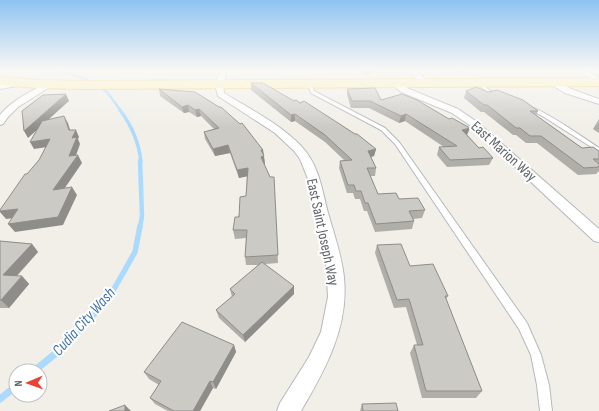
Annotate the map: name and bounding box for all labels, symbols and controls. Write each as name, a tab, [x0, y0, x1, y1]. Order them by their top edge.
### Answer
street label: East Marion Way	[467, 117, 541, 186]
street label: East Saint Joseph Way	[302, 177, 343, 288]
water label: Cudia City Wash	[49, 284, 120, 360]
north arrow	[8, 363, 48, 403]
text: N	[12, 380, 25, 386]

